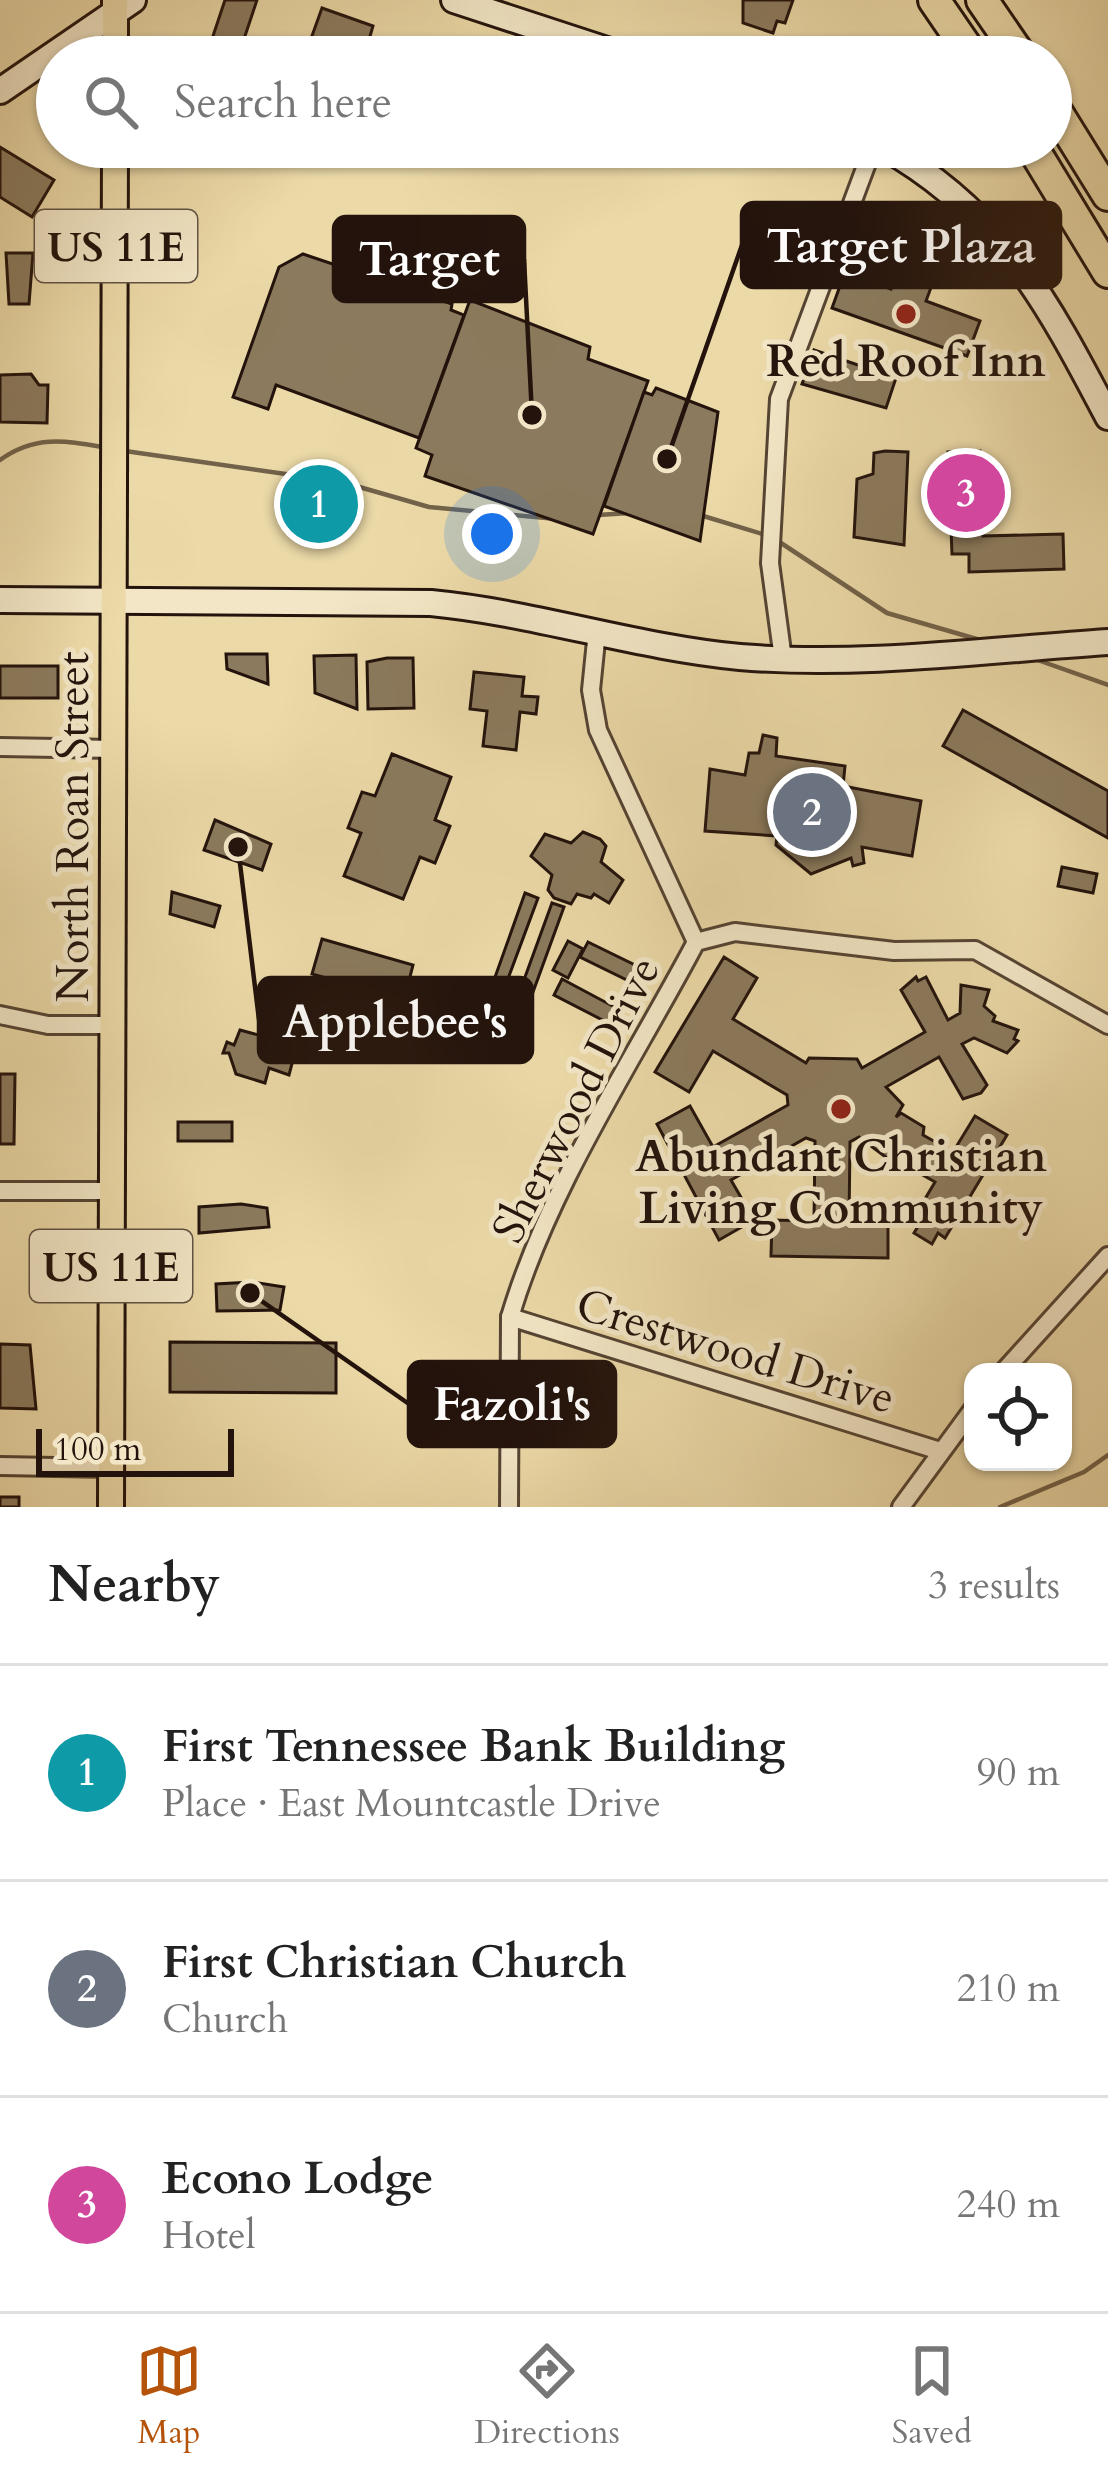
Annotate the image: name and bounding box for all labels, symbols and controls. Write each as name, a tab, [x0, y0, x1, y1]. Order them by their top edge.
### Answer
search box	[36, 36, 1072, 168]
icon: search	[78, 69, 144, 135]
text: Search here	[174, 72, 392, 133]
callout: Target Plaza	[742, 203, 1060, 287]
road number: US 11E	[35, 210, 197, 282]
text: Target Plaza	[766, 214, 1036, 279]
callout: Target	[334, 217, 524, 301]
text: Target	[358, 227, 500, 292]
marker: Red Roof Inn	[893, 301, 919, 327]
place label: Red Roof Inn	[766, 331, 1046, 392]
pin: 3	[927, 448, 1005, 538]
pin: 1	[280, 459, 358, 549]
your location	[462, 504, 522, 564]
street label: North Roan Street	[43, 652, 104, 1003]
pin: 2	[773, 767, 851, 857]
street label: Sherwood Drive	[478, 946, 675, 1253]
callout: Applebee's	[259, 978, 532, 1062]
text: Applebee's	[282, 989, 508, 1054]
marker: Abundant Christian Living Community	[828, 1096, 854, 1122]
place label: Abundant Christian Living Community	[635, 1126, 1047, 1239]
road number: US 11E	[30, 1230, 192, 1302]
street label: Crestwood Drive	[569, 1274, 902, 1429]
callout: Fazoli's	[409, 1362, 615, 1446]
map controls	[964, 1363, 1072, 1471]
button: locate	[964, 1363, 1072, 1471]
text: Fazoli's	[433, 1372, 591, 1437]
scale bar	[36, 1423, 234, 1476]
text: 100 m	[54, 1427, 141, 1472]
text: Nearby	[48, 1550, 220, 1620]
text: 3 results	[928, 1559, 1060, 1612]
text: First Tennessee Bank Building	[162, 1716, 785, 1777]
text: 1	[77, 1746, 97, 1799]
text: 90 m	[977, 1746, 1060, 1799]
text: Place · East Mountcastle Drive	[162, 1777, 661, 1830]
text: First Christian Church	[162, 1932, 627, 1993]
text: 2	[77, 1962, 97, 2015]
text: 210 m	[957, 1962, 1060, 2015]
text: Church	[162, 1993, 288, 2046]
text: Econo Lodge	[162, 2148, 434, 2209]
text: 3	[77, 2178, 97, 2231]
text: 240 m	[957, 2178, 1060, 2231]
text: Hotel	[162, 2209, 256, 2262]
tab: Map	[136, 2338, 202, 2455]
tab: Directions	[474, 2338, 620, 2455]
tab: Saved	[892, 2338, 972, 2455]

